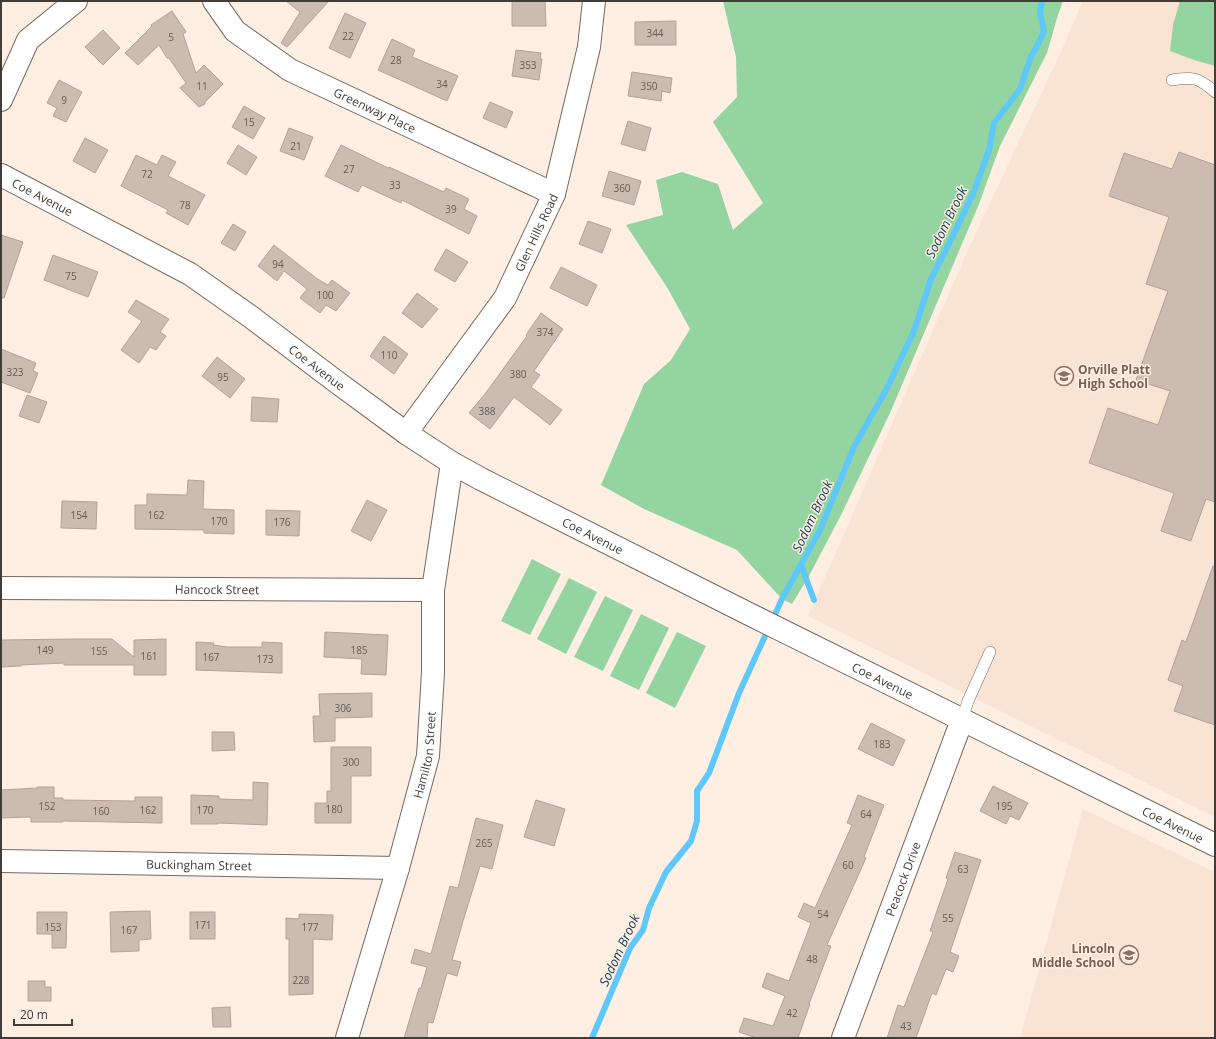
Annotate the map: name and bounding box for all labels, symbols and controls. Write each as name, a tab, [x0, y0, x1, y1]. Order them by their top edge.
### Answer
house number: 344	[646, 26, 664, 40]
house number: 22	[342, 29, 354, 43]
house number: 5	[168, 30, 174, 44]
house number: 28	[390, 53, 402, 67]
house number: 353	[519, 58, 537, 72]
house number: 34	[436, 77, 448, 91]
house number: 11	[196, 79, 208, 93]
house number: 350	[640, 79, 658, 93]
street label: Greenway Place	[331, 83, 419, 137]
house number: 9	[61, 93, 67, 107]
house number: 15	[243, 115, 255, 129]
house number: 21	[290, 139, 302, 153]
house number: 27	[343, 162, 355, 176]
house number: 72	[141, 167, 153, 181]
street label: Coe Avenue	[9, 174, 76, 220]
house number: 33	[389, 178, 401, 192]
house number: 360	[613, 181, 631, 195]
water label: Sodom Brook	[921, 183, 971, 261]
street label: Glen Hills Road	[510, 191, 562, 274]
house number: 78	[179, 198, 191, 212]
house number: 39	[445, 202, 457, 216]
house number: 94	[272, 257, 284, 271]
house number: 75	[65, 269, 77, 283]
house number: 100	[316, 288, 334, 302]
house number: 374	[536, 325, 554, 339]
street label: Coe Avenue	[286, 340, 349, 394]
house number: 110	[380, 348, 398, 362]
place label: Orville Platt High School	[1078, 361, 1150, 392]
house number: 323	[6, 365, 24, 379]
school or university icon: Orville Platt High School	[1053, 365, 1075, 387]
house number: 380	[509, 367, 527, 381]
house number: 95	[217, 370, 229, 384]
house number: 388	[478, 404, 496, 418]
water label: Sodom Brook	[787, 477, 837, 555]
house number: 154	[70, 508, 88, 522]
house number: 162	[147, 508, 165, 522]
street label: Coe Avenue	[559, 513, 627, 558]
house number: 170	[210, 514, 228, 528]
house number: 176	[273, 515, 291, 529]
street label: Hancock Street	[175, 580, 259, 598]
house number: 149	[36, 643, 54, 657]
house number: 185	[350, 643, 368, 657]
house number: 155	[90, 644, 108, 658]
house number: 161	[140, 649, 158, 663]
house number: 167	[202, 650, 220, 664]
house number: 173	[256, 652, 274, 666]
street label: Coe Avenue	[849, 658, 917, 703]
house number: 306	[334, 701, 352, 715]
street label: Hamilton Street	[409, 711, 439, 800]
house number: 183	[873, 737, 891, 751]
house number: 300	[342, 755, 360, 769]
house number: 152	[38, 799, 56, 813]
house number: 195	[995, 799, 1013, 813]
house number: 180	[325, 802, 343, 816]
street label: Coe Avenue	[1139, 802, 1207, 847]
house number: 162	[139, 803, 157, 817]
house number: 170	[196, 803, 214, 817]
house number: 160	[92, 804, 110, 818]
house number: 64	[860, 807, 872, 821]
house number: 265	[475, 836, 493, 850]
street label: Peacock Drive	[881, 839, 924, 918]
street label: Buckingham Street	[146, 855, 252, 874]
house number: 60	[842, 858, 854, 872]
house number: 63	[957, 862, 969, 876]
house number: 54	[817, 907, 829, 921]
water label: Sodom Brook	[594, 911, 644, 989]
house number: 55	[942, 911, 954, 925]
house number: 171	[194, 918, 212, 932]
house number: 153	[44, 920, 62, 934]
house number: 177	[301, 920, 319, 934]
house number: 167	[120, 923, 138, 937]
place label: Lincoln Middle School	[1032, 940, 1115, 971]
school or university icon: Lincoln Middle School	[1118, 944, 1140, 966]
house number: 48	[806, 952, 818, 966]
house number: 228	[292, 973, 310, 987]
scale bar	[14, 1001, 72, 1027]
text: 20 m	[20, 1006, 48, 1023]
house number: 42	[786, 1006, 798, 1020]
house number: 43	[900, 1019, 912, 1033]

